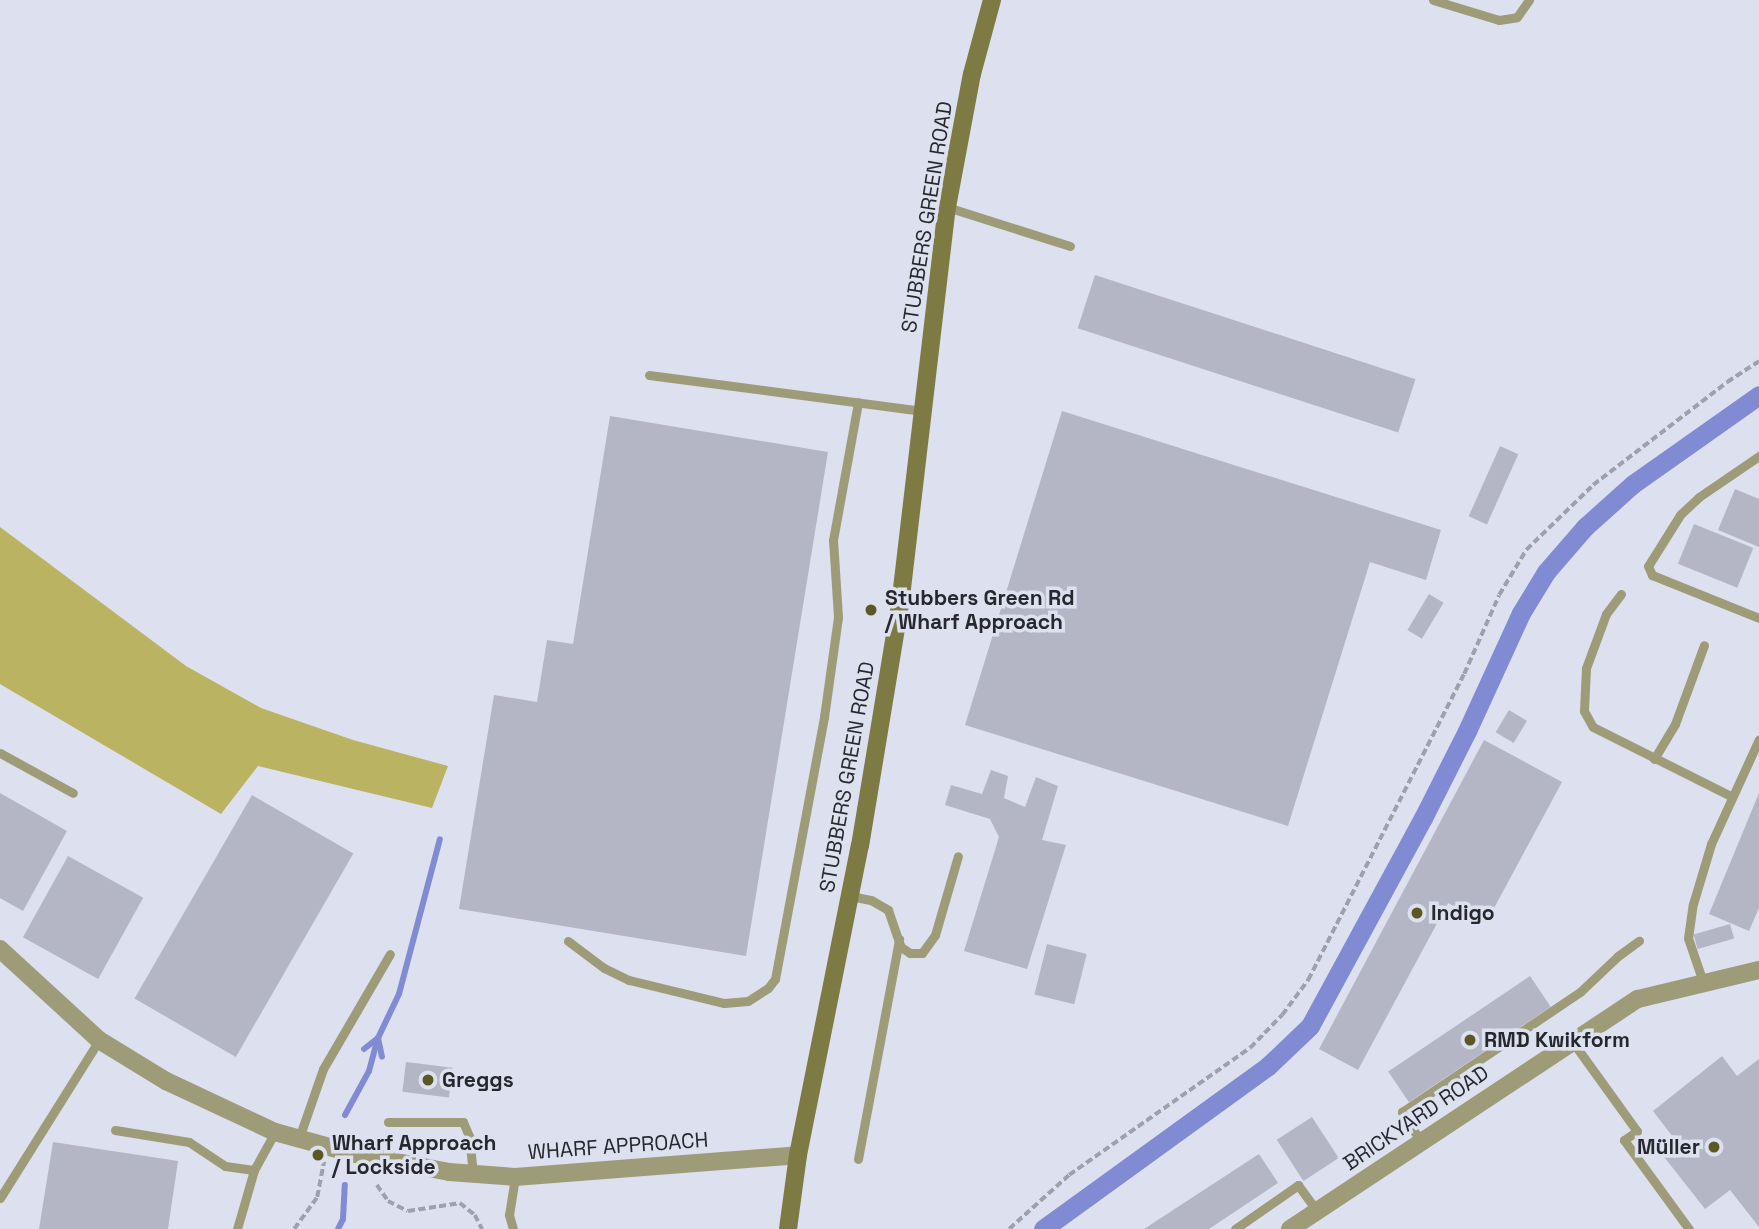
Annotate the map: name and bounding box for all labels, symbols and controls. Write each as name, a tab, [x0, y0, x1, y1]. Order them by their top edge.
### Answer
street label: STUBBERS GREEN ROAD	[896, 99, 958, 335]
place label: Stubbers Green Rd / Wharf Approach	[885, 585, 1075, 635]
marker: Stubbers Green Rd / Wharf Approach	[863, 602, 879, 618]
street label: STUBBERS GREEN ROAD	[814, 660, 880, 894]
place label: Indigo	[1431, 900, 1495, 926]
marker: Indigo	[1409, 905, 1425, 921]
place label: RMD Kwikform	[1484, 1027, 1630, 1053]
marker: RMD Kwikform	[1462, 1032, 1478, 1048]
street label: BRICKYARD ROAD	[1339, 1060, 1493, 1176]
place label: Greggs	[442, 1067, 514, 1093]
marker: Greggs	[420, 1072, 436, 1088]
street label: WHARF APPROACH	[527, 1127, 709, 1165]
place label: Wharf Approach / Lockside	[332, 1130, 497, 1180]
place label: Müller	[1637, 1134, 1700, 1160]
marker: Müller	[1706, 1139, 1722, 1155]
marker: Wharf Approach / Lockside	[310, 1147, 326, 1163]

